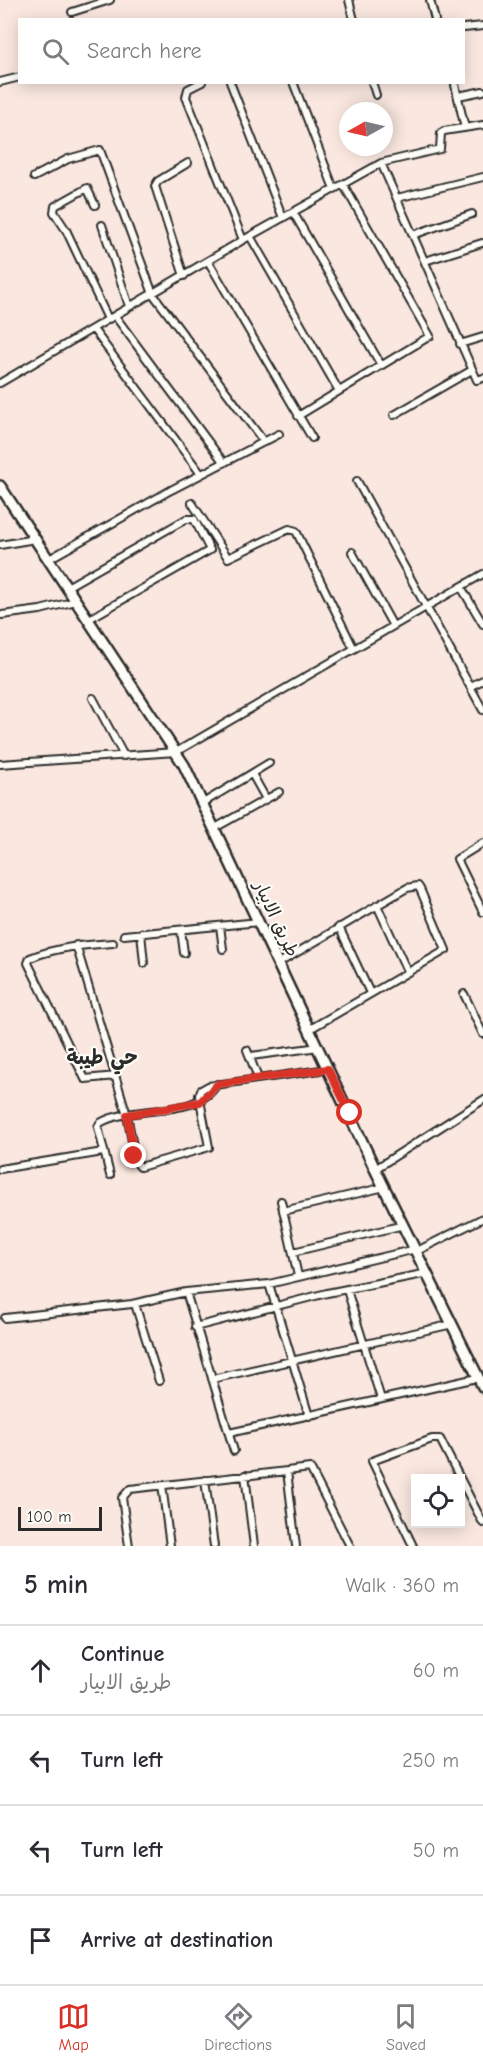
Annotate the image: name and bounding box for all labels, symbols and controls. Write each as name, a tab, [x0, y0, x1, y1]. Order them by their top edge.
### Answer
search box	[18, 18, 465, 84]
icon: search	[39, 35, 72, 68]
text: Search here	[87, 38, 202, 64]
north arrow	[339, 102, 393, 156]
street label: طريق الابيار	[248, 876, 303, 960]
district label: حي طيبة	[66, 1046, 138, 1075]
route start	[336, 1099, 362, 1125]
route end	[120, 1142, 146, 1168]
map controls	[411, 1474, 465, 1528]
button: locate	[411, 1474, 465, 1528]
scale bar	[18, 1504, 102, 1532]
text: 100 m	[27, 1508, 71, 1526]
text: 5 min	[24, 1570, 88, 1600]
text: Walk · 360 m	[345, 1574, 459, 1597]
text: Continue	[81, 1641, 164, 1667]
icon: ahead	[24, 1654, 57, 1687]
text: 60 m	[413, 1659, 459, 1682]
text: طريق الابيار	[81, 1671, 172, 1694]
icon: left	[24, 1744, 57, 1777]
text: Turn left	[81, 1747, 163, 1773]
text: 250 m	[402, 1749, 459, 1772]
icon: left	[24, 1834, 57, 1867]
text: Turn left	[81, 1837, 163, 1863]
text: 50 m	[413, 1839, 459, 1862]
icon: arrive	[24, 1924, 57, 1957]
text: Arrive at destination	[81, 1927, 273, 1953]
tab: Map	[57, 2000, 90, 2054]
tab: Directions	[204, 2000, 272, 2054]
tab: Saved	[386, 2000, 426, 2054]

